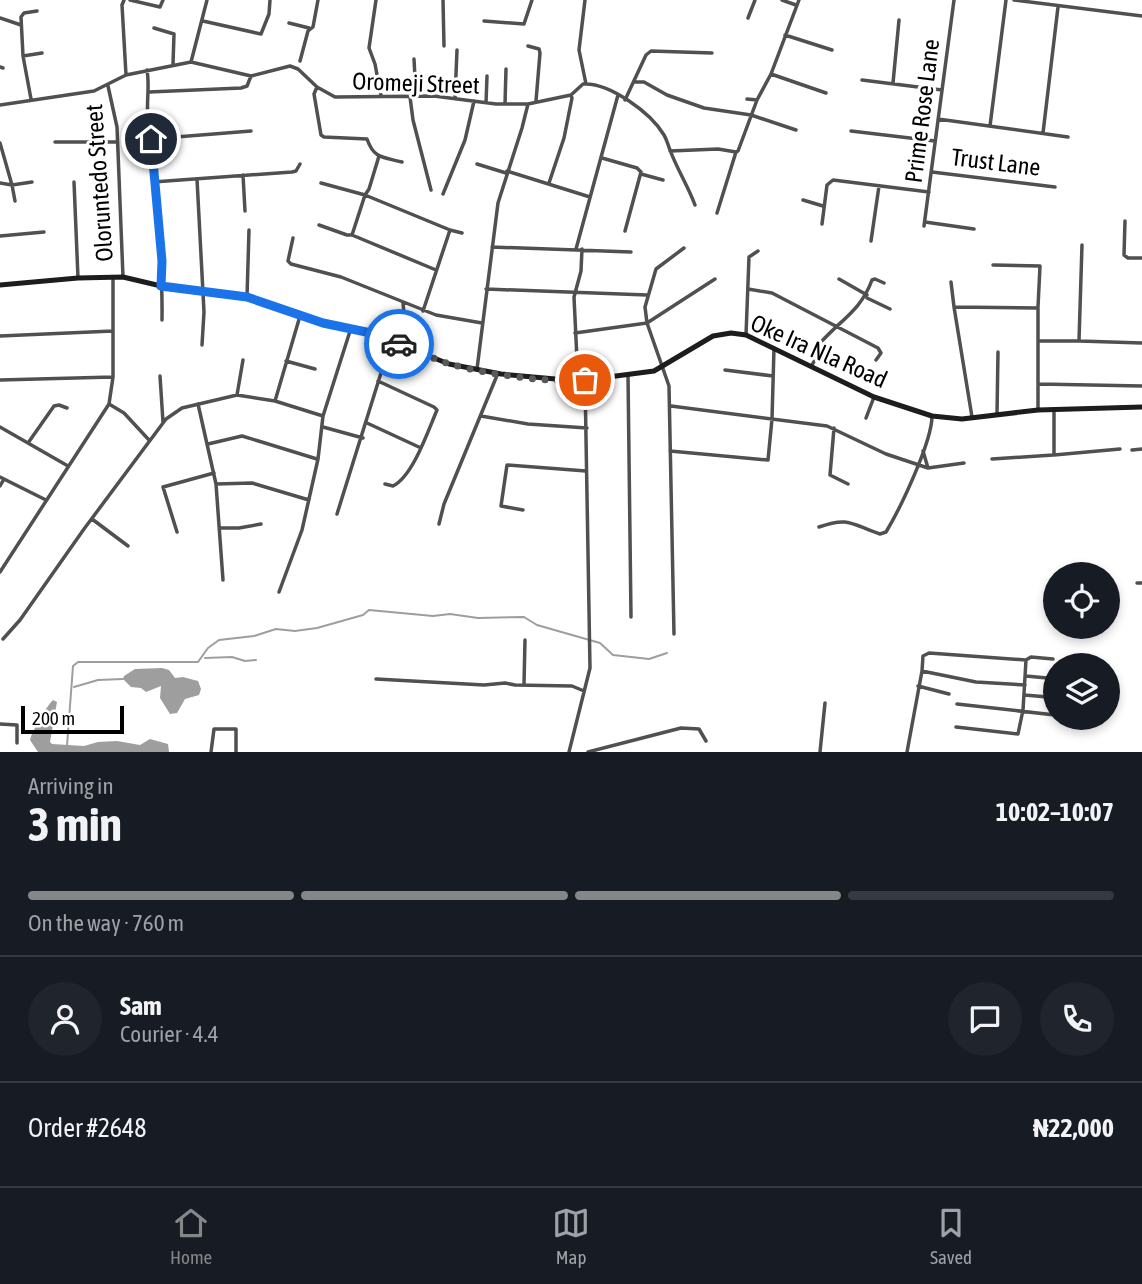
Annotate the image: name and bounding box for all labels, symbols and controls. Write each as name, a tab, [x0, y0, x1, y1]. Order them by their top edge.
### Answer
street label: Prime Rose Lane	[900, 38, 944, 184]
street label: Oromeji Street	[352, 67, 480, 99]
street label: Oloruntedo Street	[80, 103, 118, 263]
pin	[121, 109, 181, 169]
icon: home	[132, 120, 170, 158]
street label: Trust Lane	[950, 143, 1042, 181]
courier	[364, 309, 434, 379]
street label: Oke Ira Nla Road	[747, 309, 891, 393]
icon: car	[380, 325, 418, 363]
pin	[555, 350, 615, 410]
icon: bag	[566, 361, 604, 399]
map controls	[1043, 562, 1120, 730]
button: locate	[1043, 562, 1120, 639]
button: layers	[1043, 653, 1120, 730]
scale bar	[21, 703, 124, 735]
text: 200 m	[32, 707, 75, 729]
text: Arriving in	[28, 773, 114, 799]
text: 10:02–10:07	[996, 797, 1114, 827]
text: 3 min	[28, 798, 122, 851]
text: On the way · 760 m	[28, 910, 184, 936]
button: person	[28, 982, 102, 1056]
button: chat	[948, 982, 1022, 1056]
button: phone	[1040, 982, 1114, 1056]
text: Sam	[120, 991, 162, 1021]
text: Courier · 4.4	[120, 1021, 219, 1047]
text: Order #2648	[28, 1113, 147, 1143]
text: ₦22,000	[1033, 1113, 1114, 1143]
tab: Home	[170, 1204, 212, 1268]
tab: Map	[552, 1204, 590, 1268]
tab: Saved	[930, 1204, 972, 1268]

